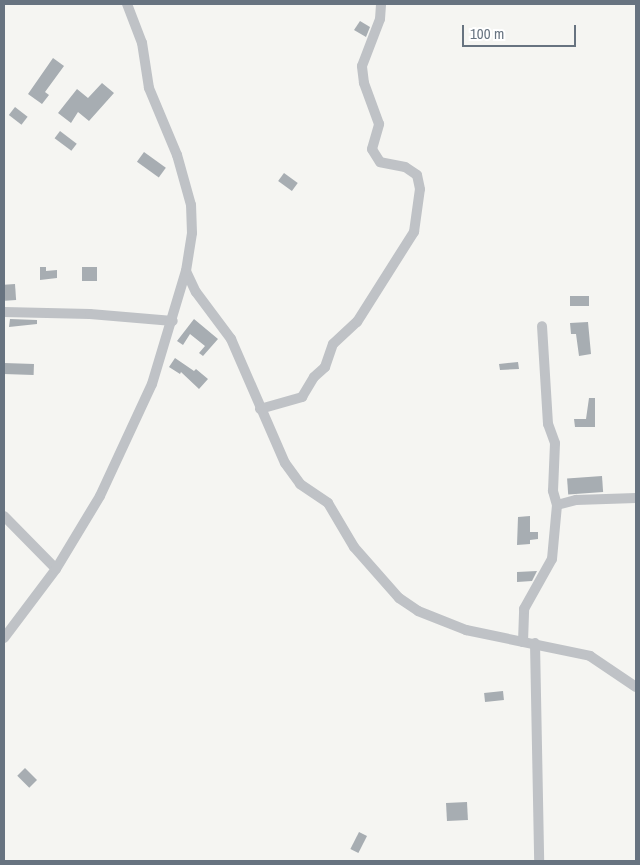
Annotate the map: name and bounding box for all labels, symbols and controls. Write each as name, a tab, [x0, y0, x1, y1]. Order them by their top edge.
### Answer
scale bar	[465, 15, 579, 47]
text: 100 m	[470, 23, 504, 44]

